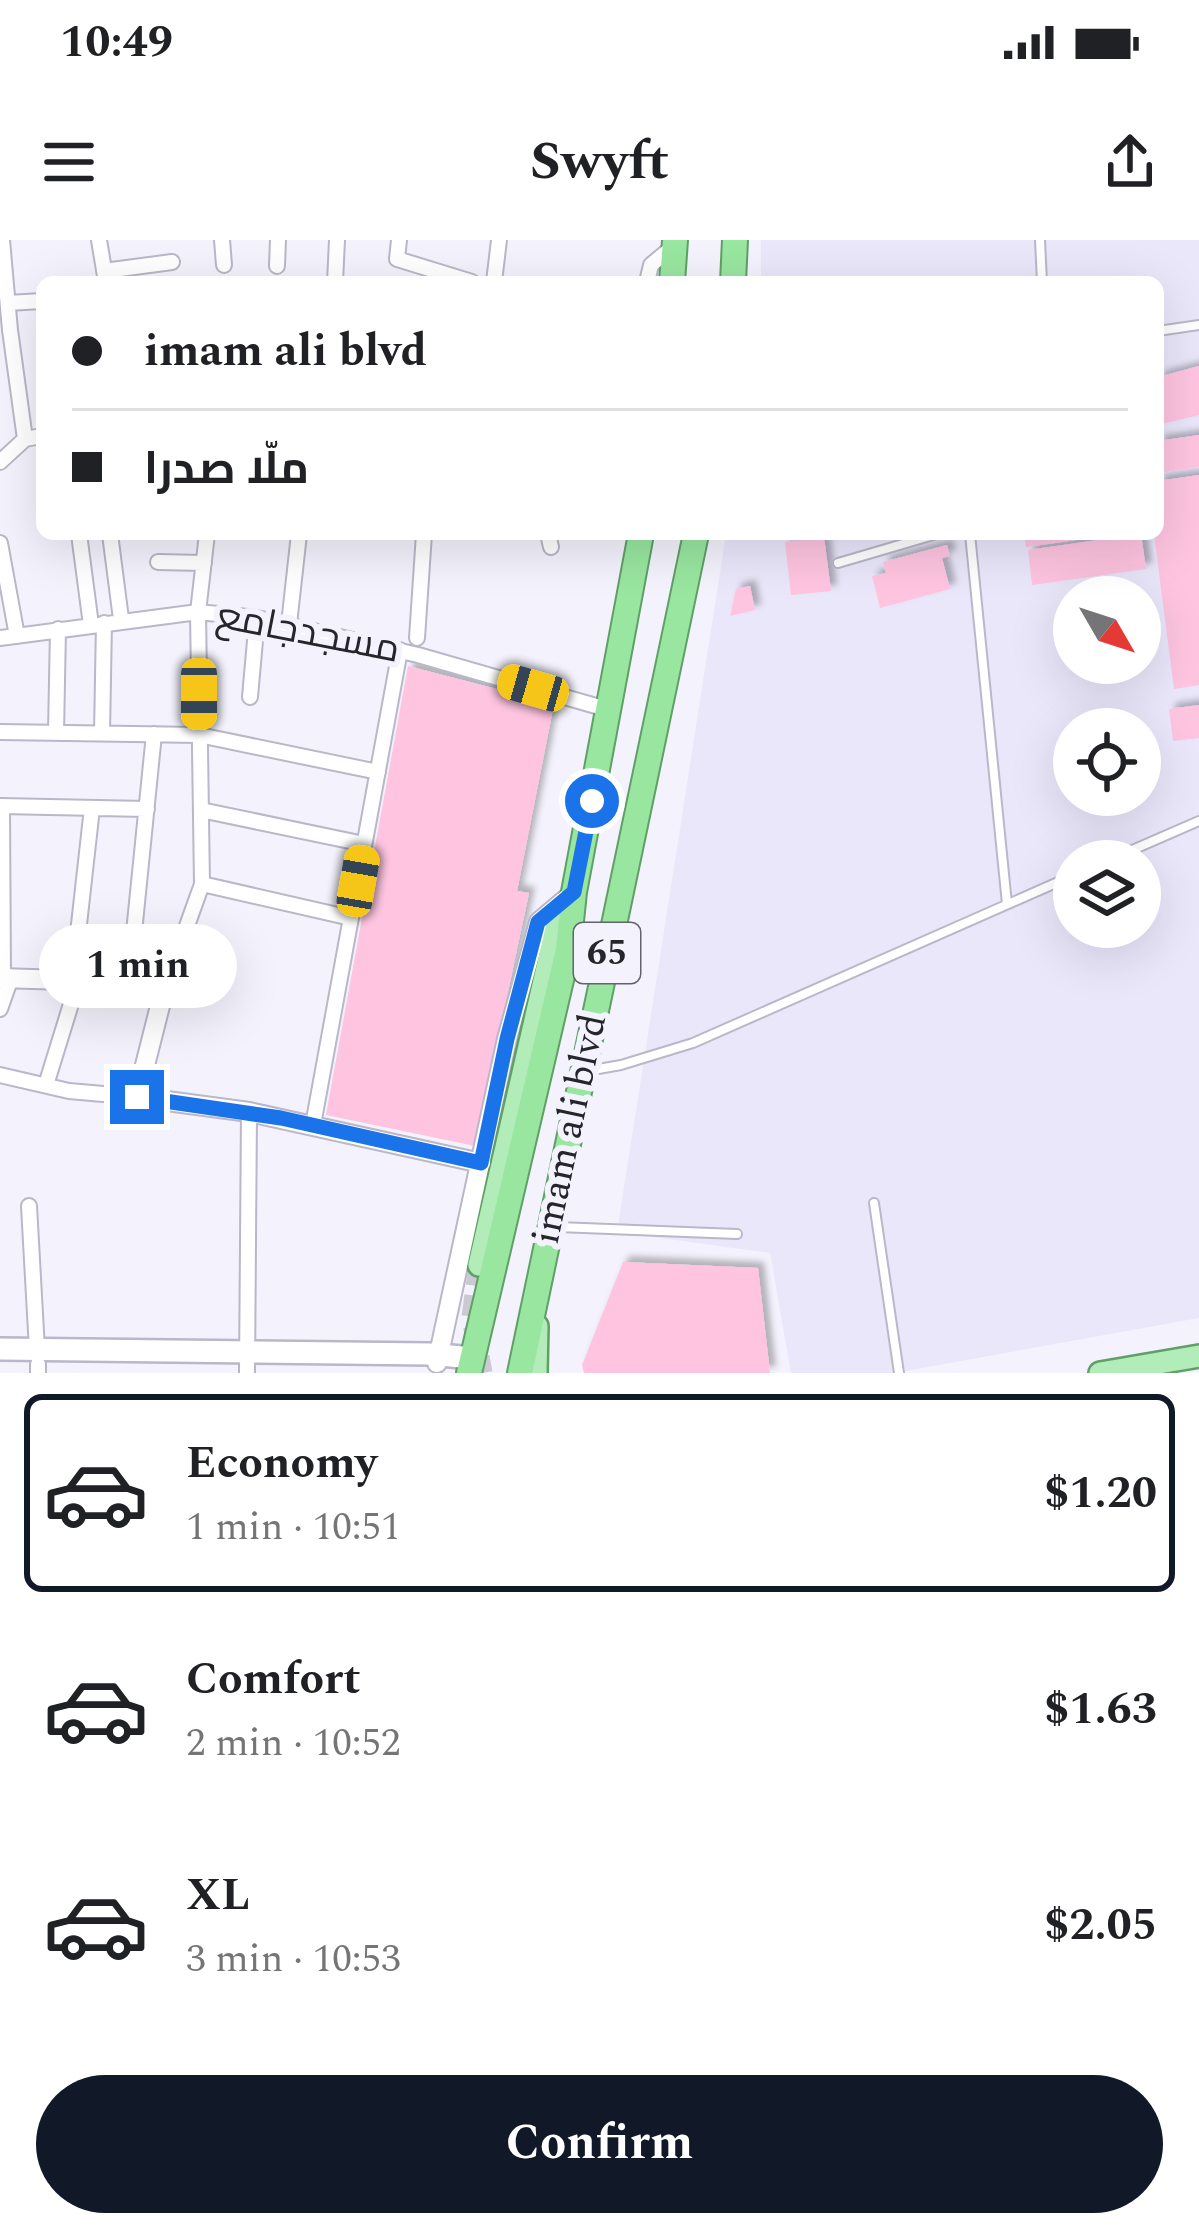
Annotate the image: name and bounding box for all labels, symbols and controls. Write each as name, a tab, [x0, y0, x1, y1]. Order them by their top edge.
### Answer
text: 10:49	[60, 8, 173, 77]
text: Swyft	[530, 121, 669, 203]
icon: menu	[36, 129, 102, 195]
icon: share	[1097, 129, 1163, 195]
text: imam ali blvd	[144, 317, 427, 386]
text: ملّا صدرا	[144, 435, 309, 504]
north arrow	[1053, 576, 1161, 684]
map controls	[1053, 576, 1161, 948]
street label: مسجدجامع	[211, 586, 405, 680]
car	[181, 658, 217, 730]
car	[493, 661, 573, 715]
button: locate	[1053, 708, 1161, 816]
route start	[565, 774, 619, 828]
button: layers	[1053, 840, 1161, 948]
car	[334, 842, 382, 920]
callout: 1 min	[38, 923, 236, 1007]
road number: 65	[574, 923, 640, 983]
text: 1 min	[86, 936, 190, 995]
street label: imam ali blvd	[517, 1008, 623, 1250]
route end	[110, 1070, 164, 1124]
text: Economy	[186, 1429, 377, 1498]
icon: car	[42, 1439, 150, 1547]
text: $1.20	[1044, 1459, 1157, 1528]
text: 1 min · 10:51	[186, 1498, 401, 1557]
text: Comfort	[186, 1645, 361, 1714]
icon: car	[42, 1655, 150, 1763]
text: $1.63	[1044, 1675, 1157, 1744]
text: 2 min · 10:52	[186, 1714, 401, 1773]
text: XL	[186, 1861, 250, 1930]
icon: car	[42, 1871, 150, 1979]
text: $2.05	[1044, 1891, 1157, 1960]
text: 3 min · 10:53	[186, 1930, 401, 1989]
button: Confirm	[36, 2075, 1163, 2213]

